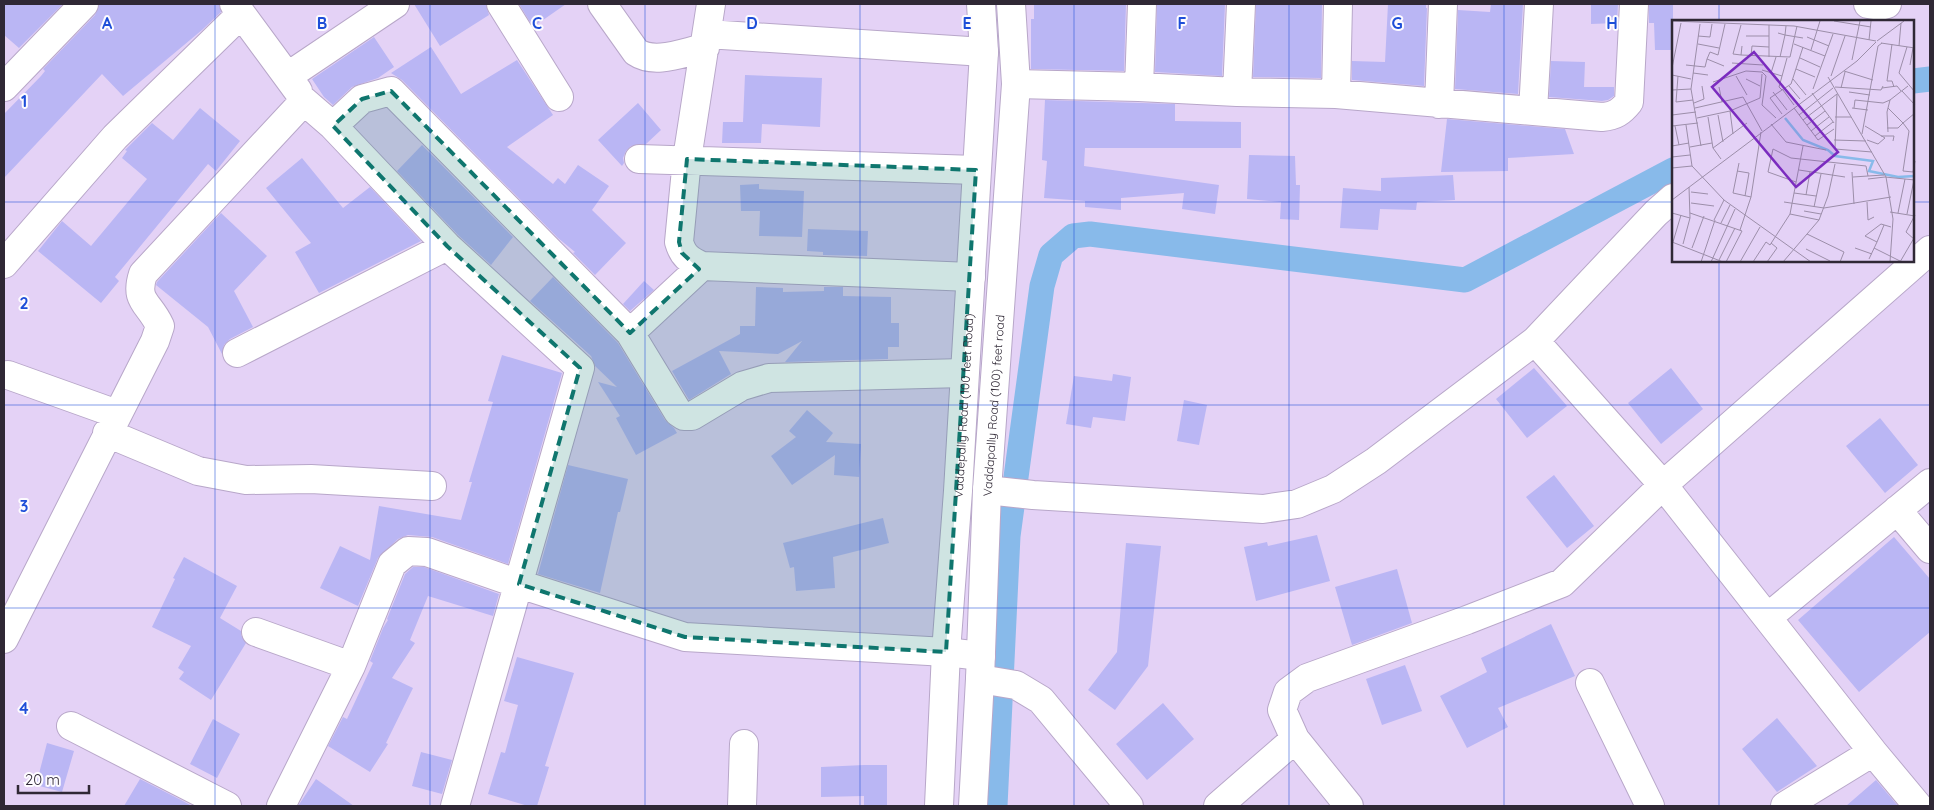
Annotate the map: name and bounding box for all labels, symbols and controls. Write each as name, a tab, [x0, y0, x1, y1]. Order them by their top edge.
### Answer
text: A	[102, 13, 113, 33]
text: B	[317, 13, 327, 33]
text: C	[532, 13, 542, 33]
text: D	[746, 13, 758, 33]
text: E	[962, 13, 972, 33]
text: F	[1178, 13, 1187, 33]
text: G	[1391, 13, 1403, 33]
text: H	[1606, 13, 1618, 33]
inset map	[1672, 20, 1914, 262]
text: 1	[21, 91, 27, 111]
text: 2	[19, 293, 29, 313]
street label: Vaddepally Road (100 feet Road)	[950, 313, 976, 499]
street label: Vaddapally Road (100) feet road	[979, 314, 1007, 497]
text: 3	[20, 496, 28, 516]
text: 4	[19, 698, 29, 718]
scale bar	[18, 762, 89, 794]
text: 20 m	[25, 770, 60, 789]

